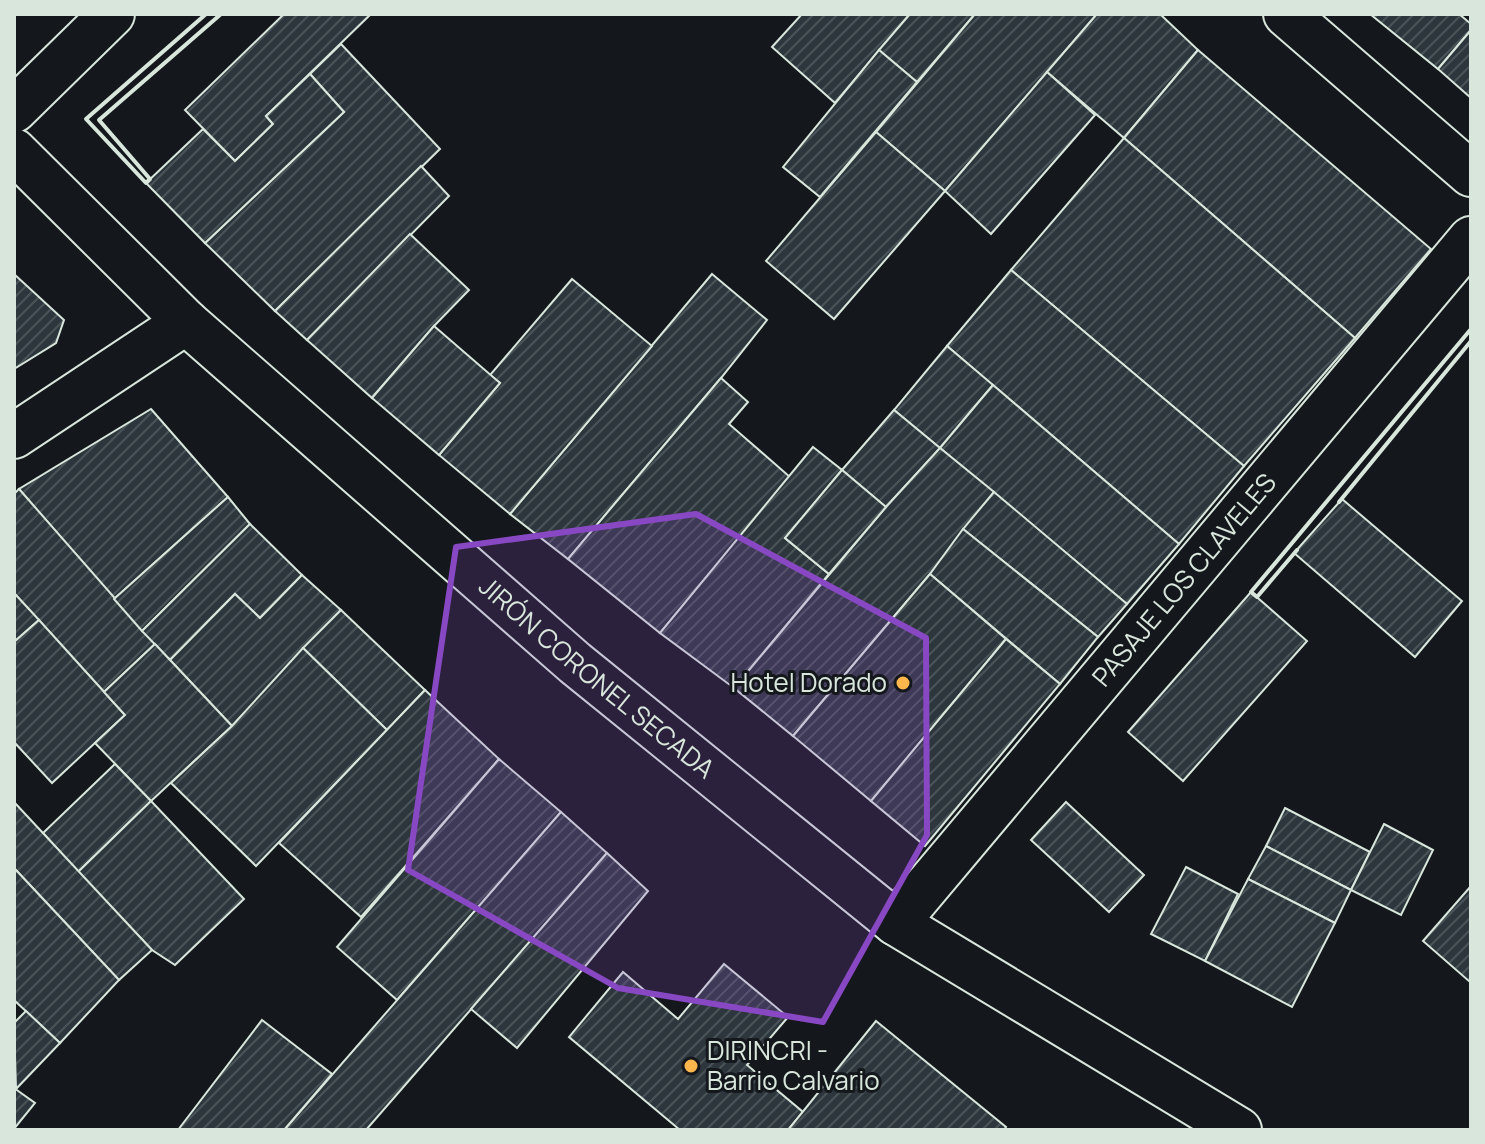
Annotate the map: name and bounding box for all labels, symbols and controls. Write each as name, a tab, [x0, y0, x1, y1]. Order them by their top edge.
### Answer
street label: PASAJE LOS CLAVELES	[1083, 465, 1284, 694]
street label: JIRÓN CORONEL SECADA	[472, 568, 723, 786]
place label: Hotel Dorado	[731, 664, 887, 700]
marker: Hotel Dorado	[894, 674, 912, 692]
place label: DIRINCRI - Barrio Calvario	[707, 1032, 880, 1098]
marker: DIRINCRI - Barrio Calvario	[682, 1057, 700, 1075]

